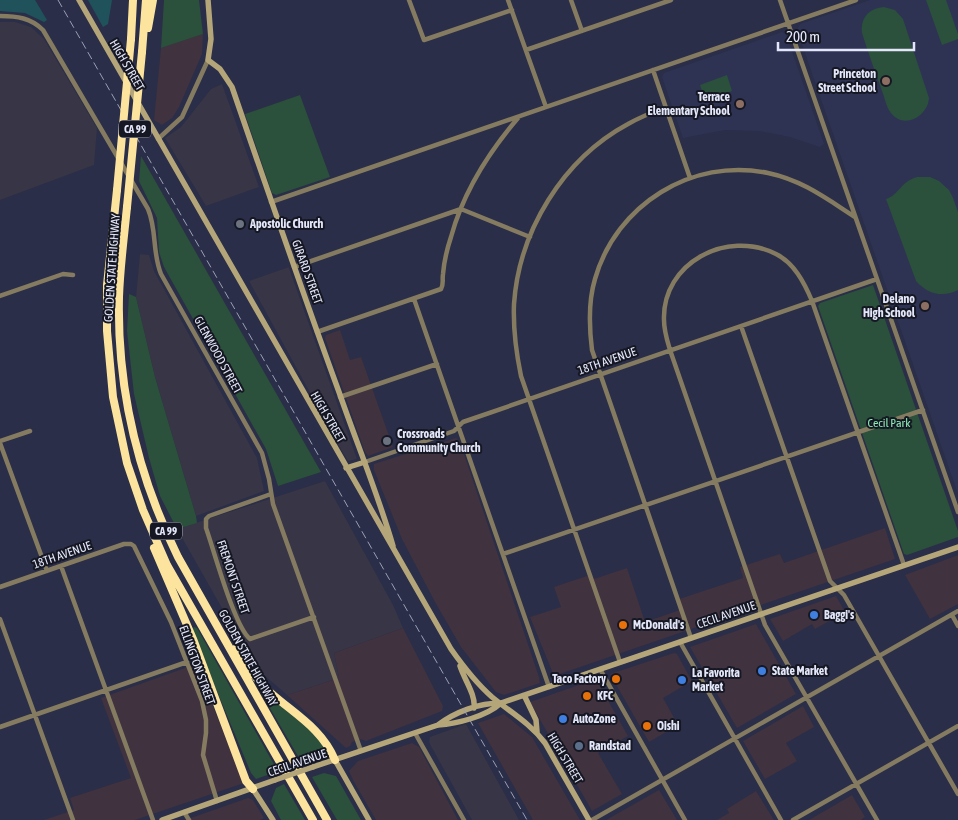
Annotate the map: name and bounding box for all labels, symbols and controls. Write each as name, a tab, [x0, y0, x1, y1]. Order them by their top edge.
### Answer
scale bar	[778, 20, 914, 52]
text: 200 m	[786, 28, 820, 45]
street label: HIGH STREET	[107, 37, 148, 94]
place label: Princeton Street School	[818, 67, 877, 95]
marker: Princeton Street School	[880, 75, 892, 87]
place label: Terrace Elementary School	[648, 90, 731, 118]
marker: Terrace Elementary School	[734, 98, 746, 110]
road number: CA 99	[119, 120, 151, 138]
street label: GOLDEN STATE HIGHWAY	[101, 213, 123, 322]
place label: Apostolic Church	[249, 217, 323, 231]
marker: Apostolic Church	[234, 218, 246, 230]
street label: GIRARD STREET	[289, 238, 325, 307]
place label: Delano High School	[863, 292, 916, 320]
marker: Delano High School	[919, 300, 931, 312]
street label: GLENWOOD STREET	[191, 314, 245, 397]
street label: 18TH AVENUE	[576, 344, 638, 378]
street label: HIGH STREET	[308, 389, 349, 446]
park label: Cecil Park	[868, 416, 911, 430]
place label: Crossroads Community Church	[397, 427, 481, 455]
marker: Crossroads Community Church	[381, 435, 393, 447]
road number: CA 99	[150, 522, 182, 540]
street label: 18TH AVENUE	[31, 538, 93, 572]
street label: FREMONT STREET	[214, 538, 252, 616]
street label: CECIL AVENUE	[695, 598, 757, 632]
street label: GOLDEN STATE HIGHWAY	[216, 607, 281, 709]
place label: Baggi's	[824, 608, 855, 622]
marker: Baggi's	[808, 609, 820, 621]
place label: McDonald's	[633, 618, 685, 632]
marker: McDonald's	[617, 619, 629, 631]
street label: ELLINGTON STREET	[176, 623, 218, 707]
place label: State Market	[772, 664, 828, 678]
marker: State Market	[756, 665, 768, 677]
place label: La Favorita Market	[692, 666, 740, 694]
place label: Taco Factory	[552, 672, 606, 686]
marker: Taco Factory	[610, 673, 622, 685]
marker: La Favorita Market	[676, 674, 688, 686]
place label: KFC	[597, 689, 614, 703]
marker: KFC	[581, 690, 593, 702]
place label: AutoZone	[572, 712, 617, 726]
marker: AutoZone	[557, 713, 569, 725]
place label: Oishi	[657, 719, 680, 733]
marker: Oishi	[641, 720, 653, 732]
street label: HIGH STREET	[544, 730, 586, 787]
place label: Randstad	[589, 739, 631, 753]
marker: Randstad	[573, 740, 585, 752]
street label: CECIL AVENUE	[266, 746, 328, 780]

